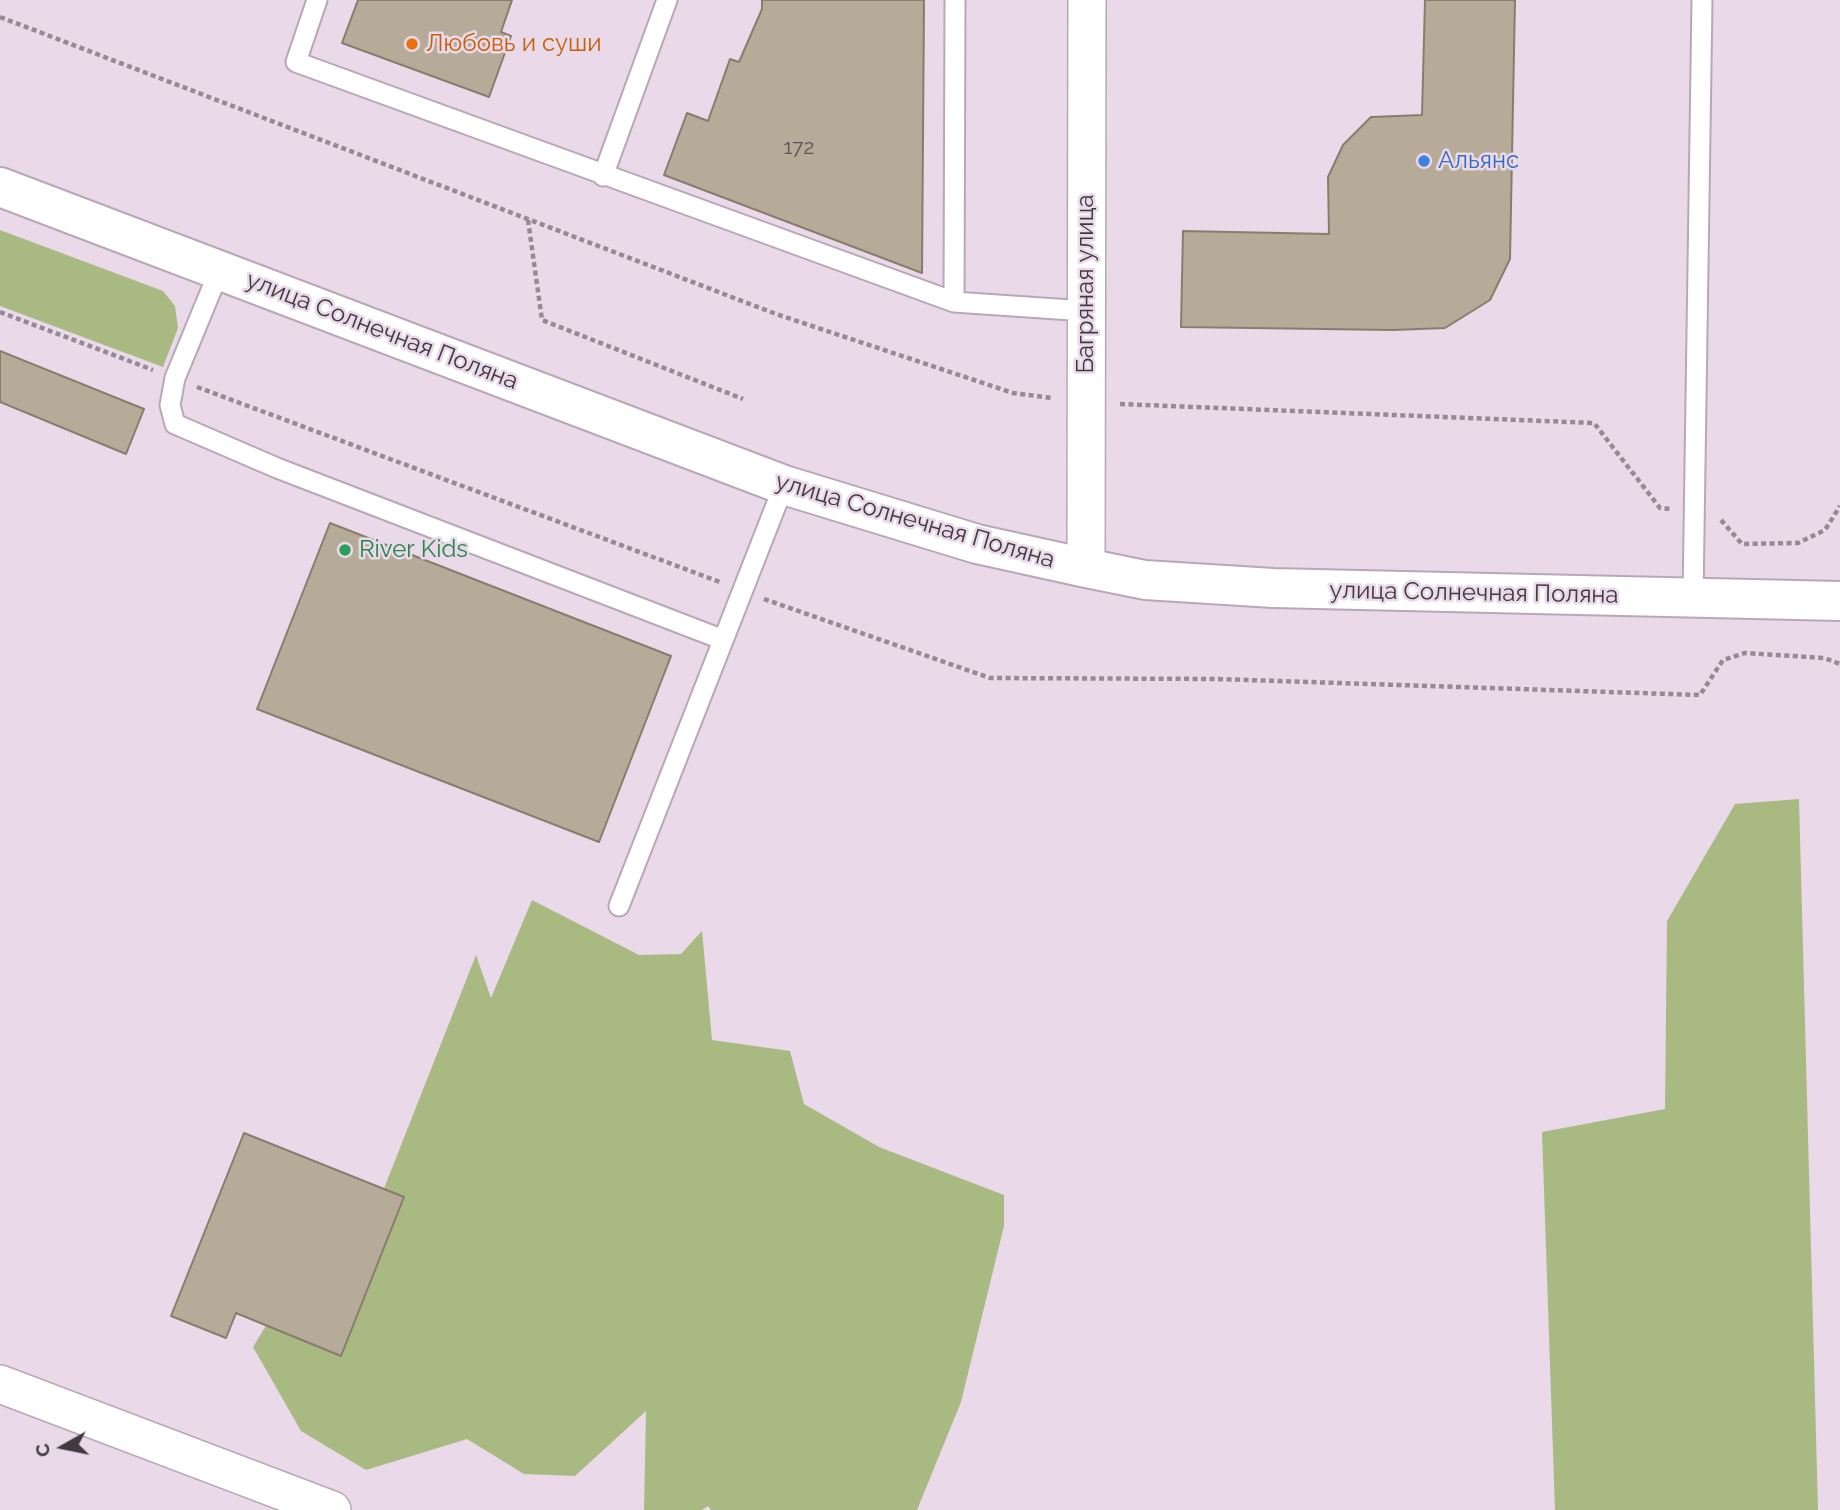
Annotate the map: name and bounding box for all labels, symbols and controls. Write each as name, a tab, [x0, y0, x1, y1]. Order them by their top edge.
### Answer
place label: Любовь и суши	[426, 30, 601, 58]
marker: Любовь и суши	[404, 36, 420, 52]
house number: 172	[783, 135, 815, 161]
place label: Альянс	[1438, 147, 1519, 175]
marker: Альянс	[1416, 153, 1432, 169]
street label: Багряная улица	[1072, 194, 1100, 374]
street label: улица Солнечная Поляна	[242, 266, 522, 396]
street label: улица Солнечная Поляна	[772, 467, 1058, 575]
place label: River Kids	[359, 536, 468, 564]
marker: River Kids	[337, 542, 353, 558]
street label: улица Солнечная Поляна	[1329, 576, 1619, 610]
north arrow	[28, 1412, 98, 1482]
text: С	[30, 1442, 54, 1458]

